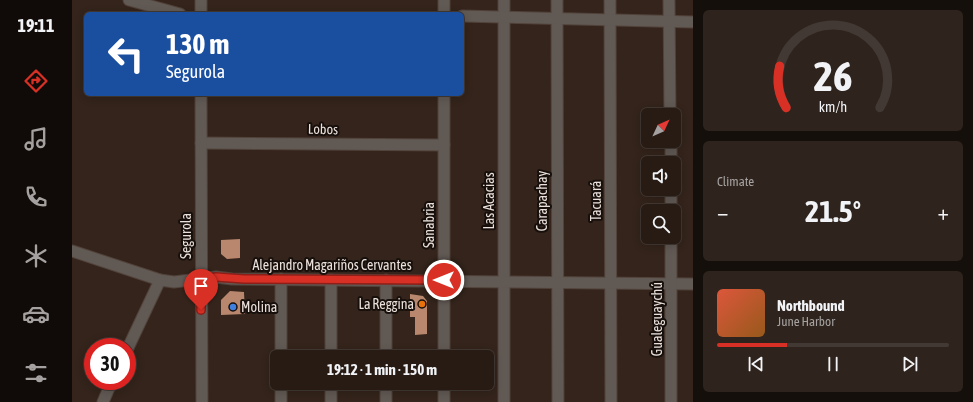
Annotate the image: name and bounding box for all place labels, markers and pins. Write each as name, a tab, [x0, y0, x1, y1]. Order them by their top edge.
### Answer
pin	[184, 269, 218, 310]
place label: La Reggina	[359, 296, 414, 312]
place label: Molina	[241, 299, 277, 315]
marker: La Reggina	[417, 299, 427, 309]
marker: Molina	[228, 302, 238, 312]

